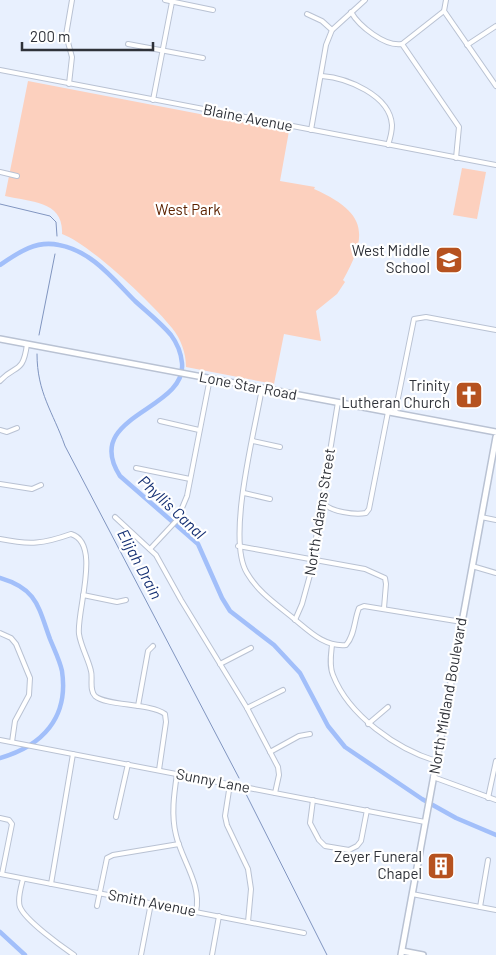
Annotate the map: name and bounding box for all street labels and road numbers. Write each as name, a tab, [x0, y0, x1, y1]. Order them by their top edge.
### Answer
street label: Blaine Avenue	[202, 100, 295, 135]
street label: Lone Star Road	[198, 367, 299, 403]
street label: North Adams Street	[300, 447, 338, 577]
street label: North Midland Boulevard	[424, 616, 470, 776]
street label: Sunny Lane	[175, 764, 252, 796]
street label: Smith Avenue	[107, 885, 198, 919]

